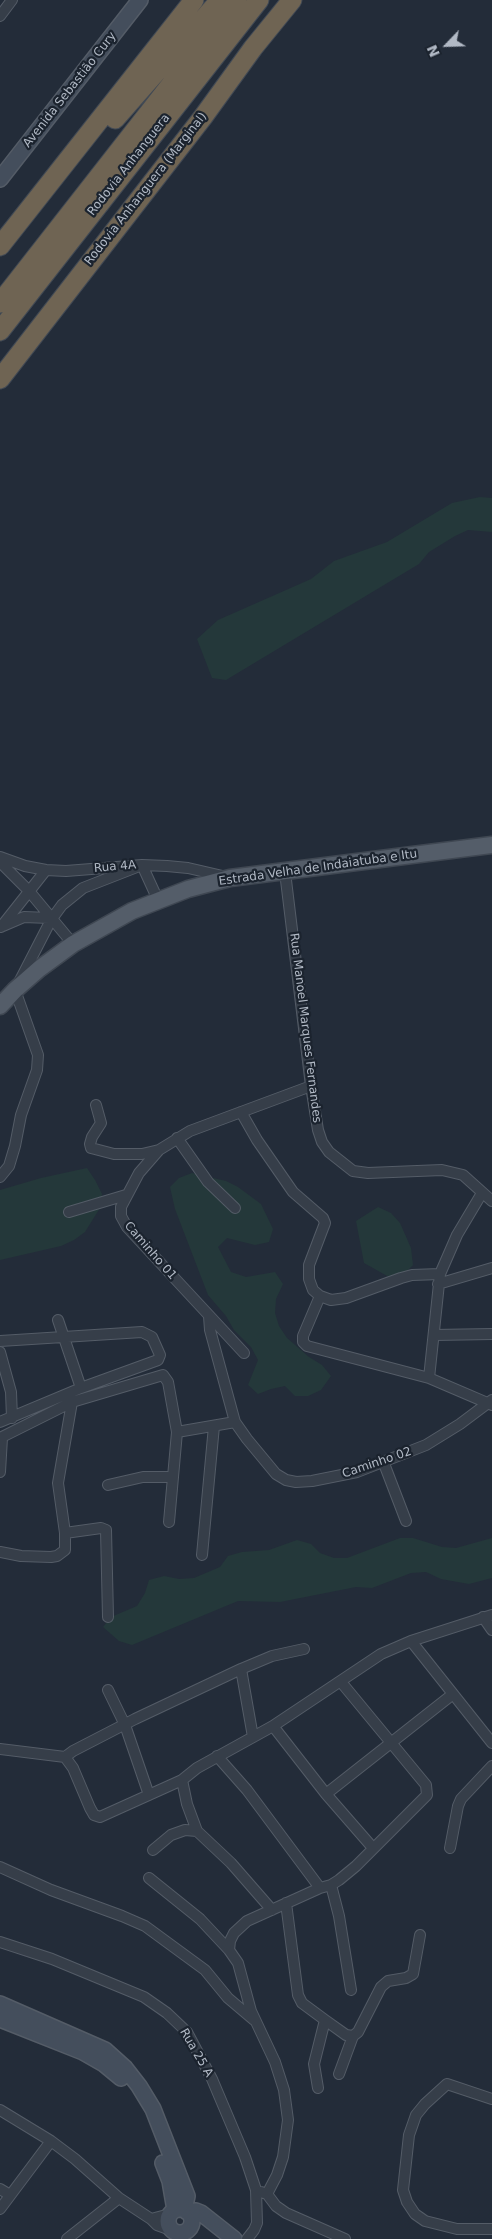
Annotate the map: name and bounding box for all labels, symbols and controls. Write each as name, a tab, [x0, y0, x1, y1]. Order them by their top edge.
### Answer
north arrow	[422, 20, 472, 70]
street label: Avenida Sebastião Cury	[20, 29, 120, 151]
text: N	[424, 42, 443, 60]
street label: Rodovia Anhanguera (Marginal)	[82, 110, 210, 268]
street label: Rodovia Anhanguera	[85, 111, 173, 219]
street label: Estrada Velha de Indaiatuba e Itu	[218, 847, 418, 889]
street label: Rua 4A	[93, 858, 137, 876]
street label: Rua Manoel Marques Fernandes	[286, 932, 324, 1124]
street label: Caminho 01	[121, 1219, 179, 1283]
street label: Caminho 02	[340, 1444, 414, 1482]
street label: Rua 25 A	[176, 2026, 216, 2080]

